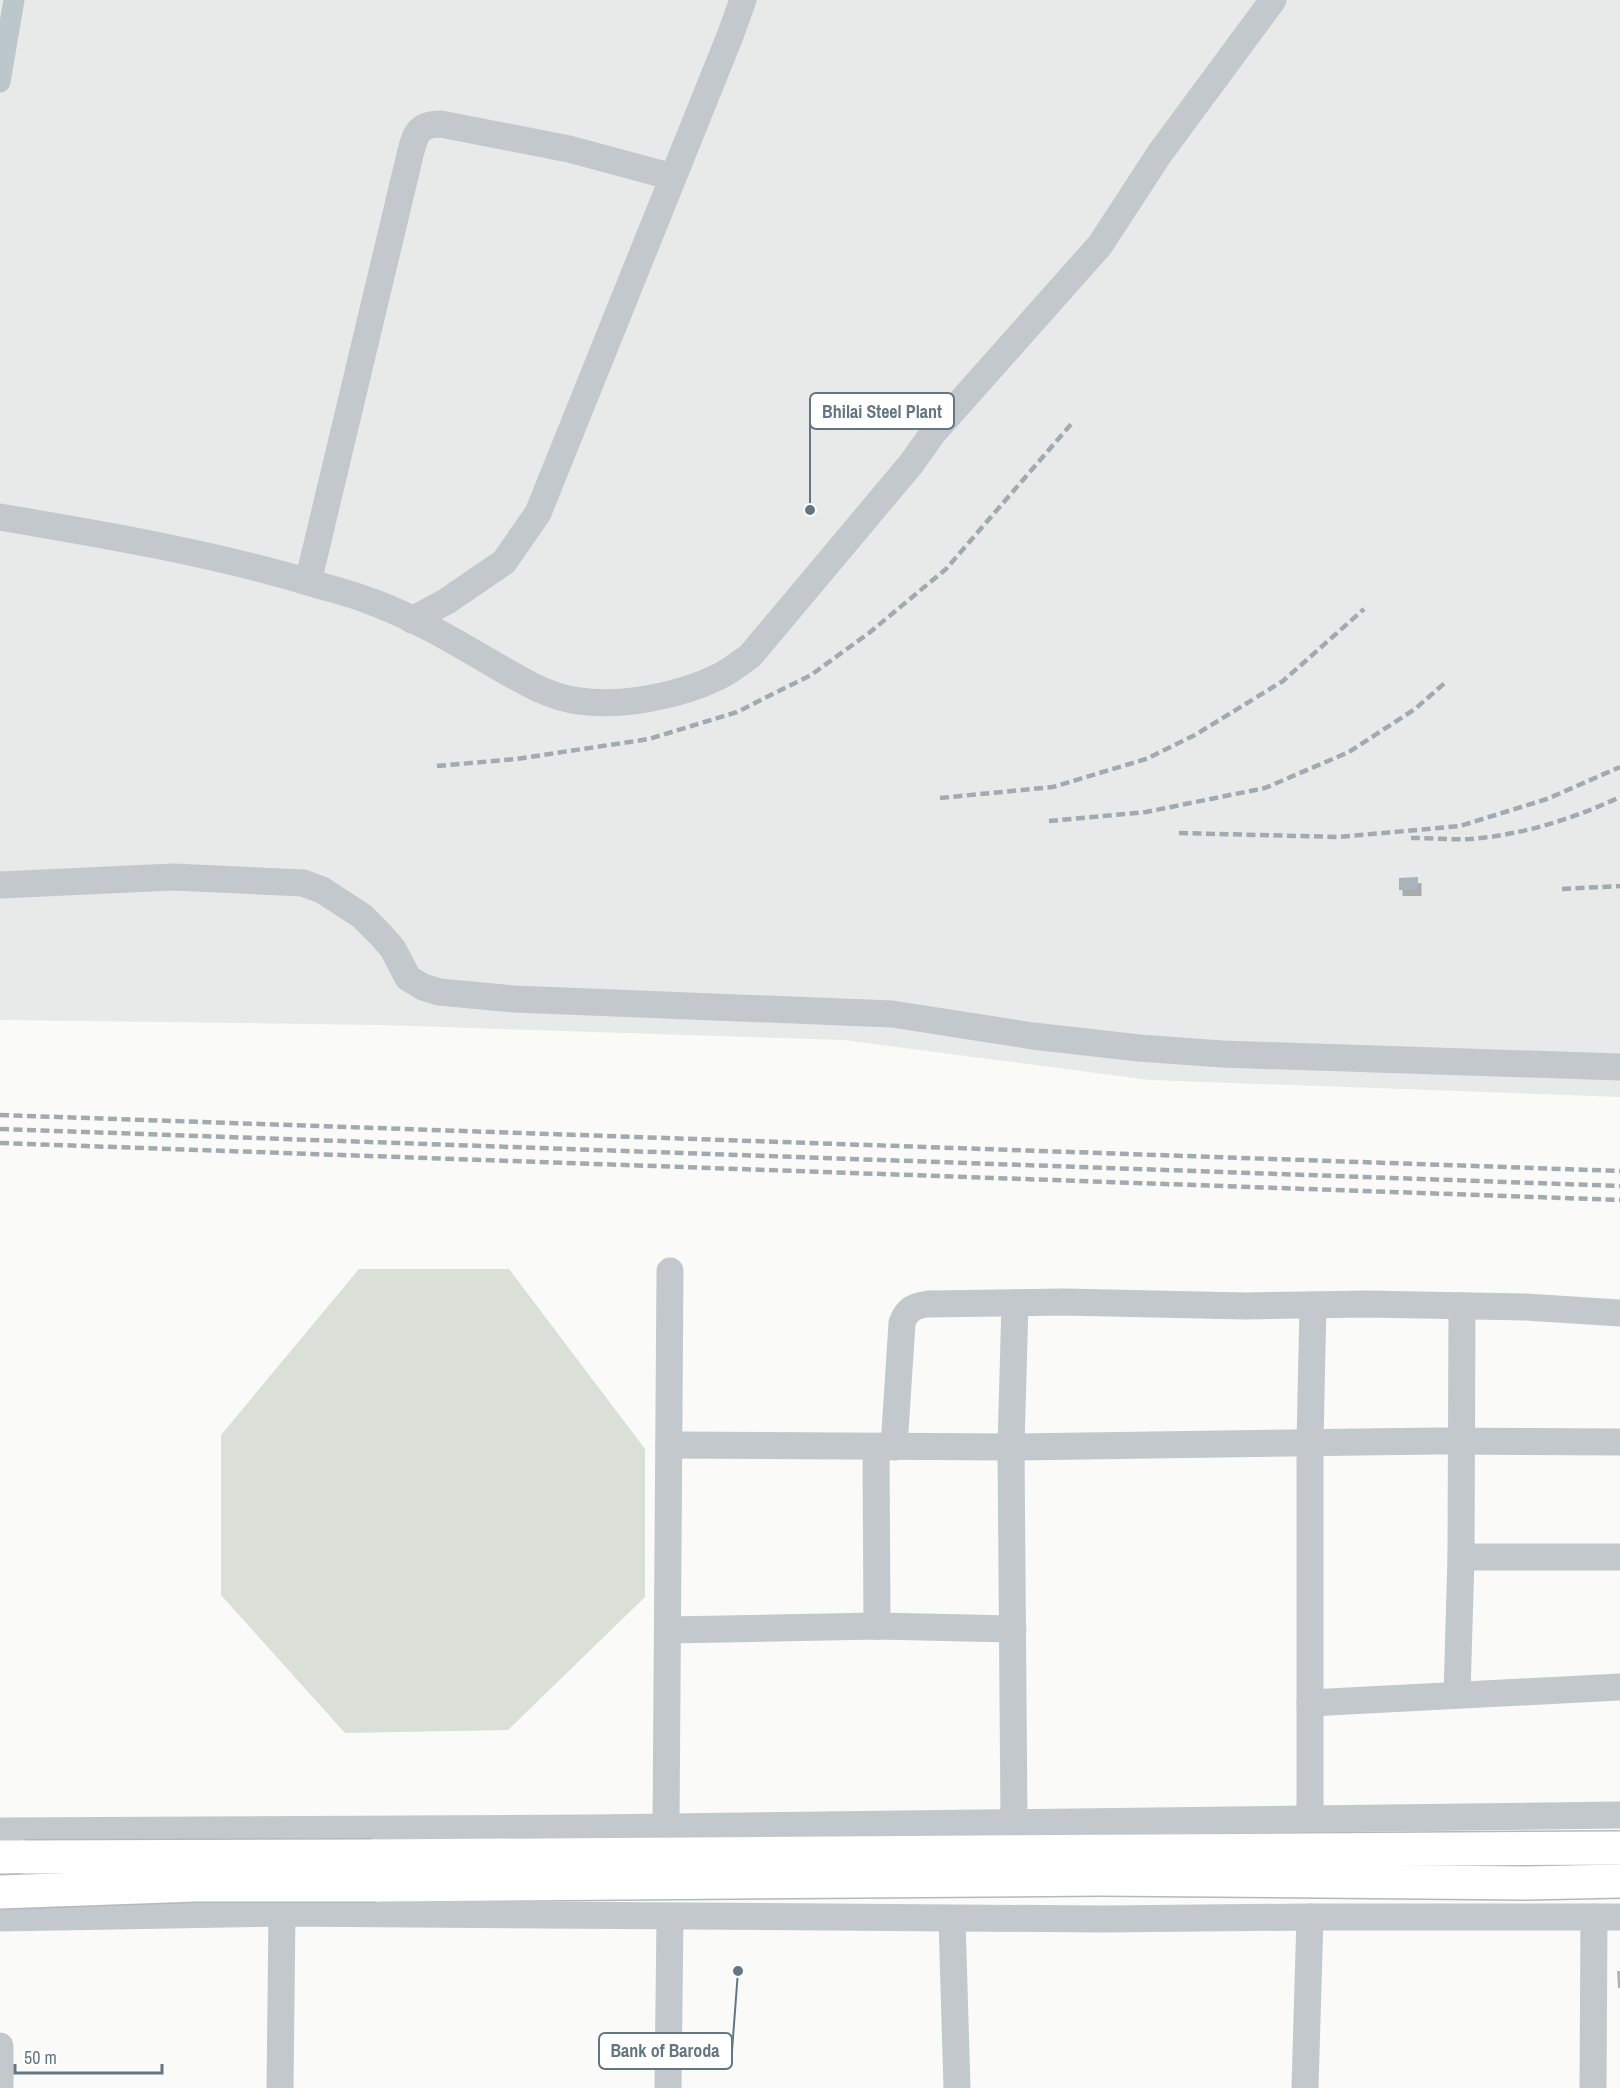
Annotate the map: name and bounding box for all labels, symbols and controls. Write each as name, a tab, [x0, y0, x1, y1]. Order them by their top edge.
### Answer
callout: Bhilai Steel Plant	[810, 393, 954, 429]
text: Bhilai Steel Plant	[822, 399, 942, 424]
callout: Bank of Baroda	[599, 2033, 732, 2069]
scale bar	[15, 2037, 162, 2075]
text: Bank of Baroda	[610, 2038, 720, 2063]
text: 50 m	[24, 2045, 57, 2070]

